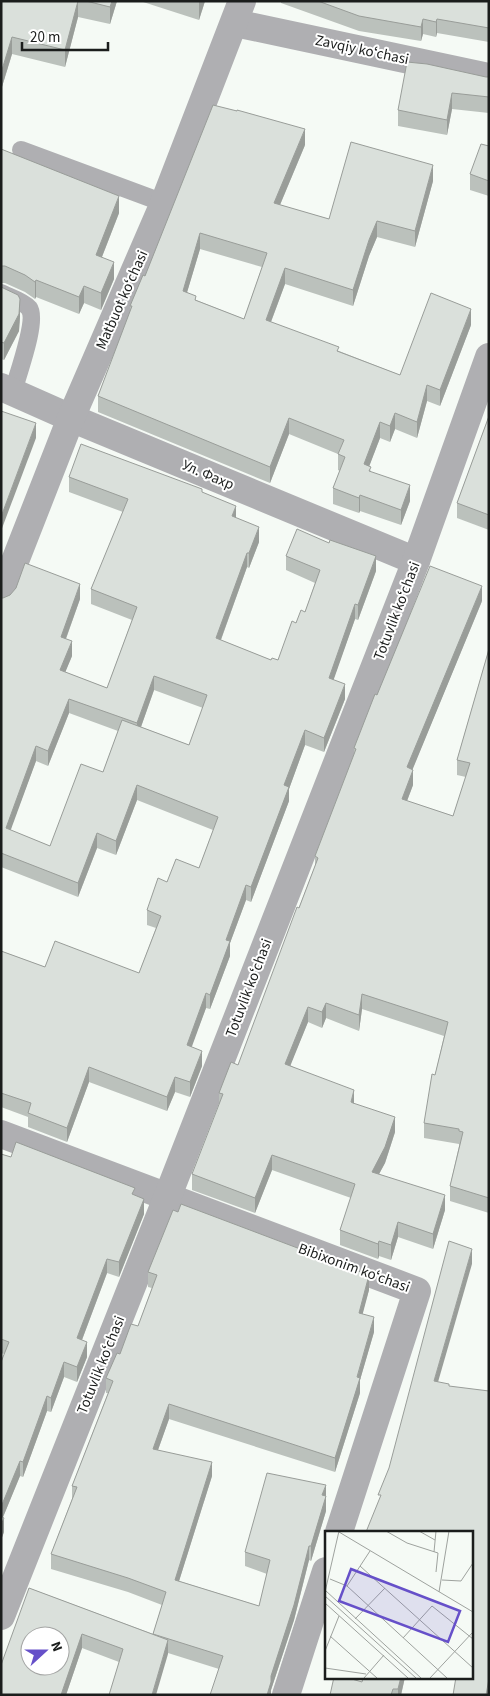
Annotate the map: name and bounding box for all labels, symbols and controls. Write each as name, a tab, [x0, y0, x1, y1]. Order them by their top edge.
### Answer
scale bar	[22, 20, 109, 52]
text: 20 m	[30, 27, 60, 48]
street label: Zavqiy koʻchasi	[313, 30, 411, 70]
street label: Matbuot koʻchasi	[91, 247, 153, 353]
street label: Ул. Фахр	[179, 455, 237, 495]
street label: Totuvlik koʻchasi	[369, 559, 425, 663]
street label: Totuvlik koʻchasi	[221, 936, 277, 1040]
street label: Bibixonim koʻchasi	[295, 1238, 413, 1298]
street label: Totuvlik koʻchasi	[72, 1313, 130, 1417]
inset map	[325, 1531, 472, 1678]
north arrow	[20, 1626, 70, 1676]
text: N	[45, 1639, 67, 1655]

